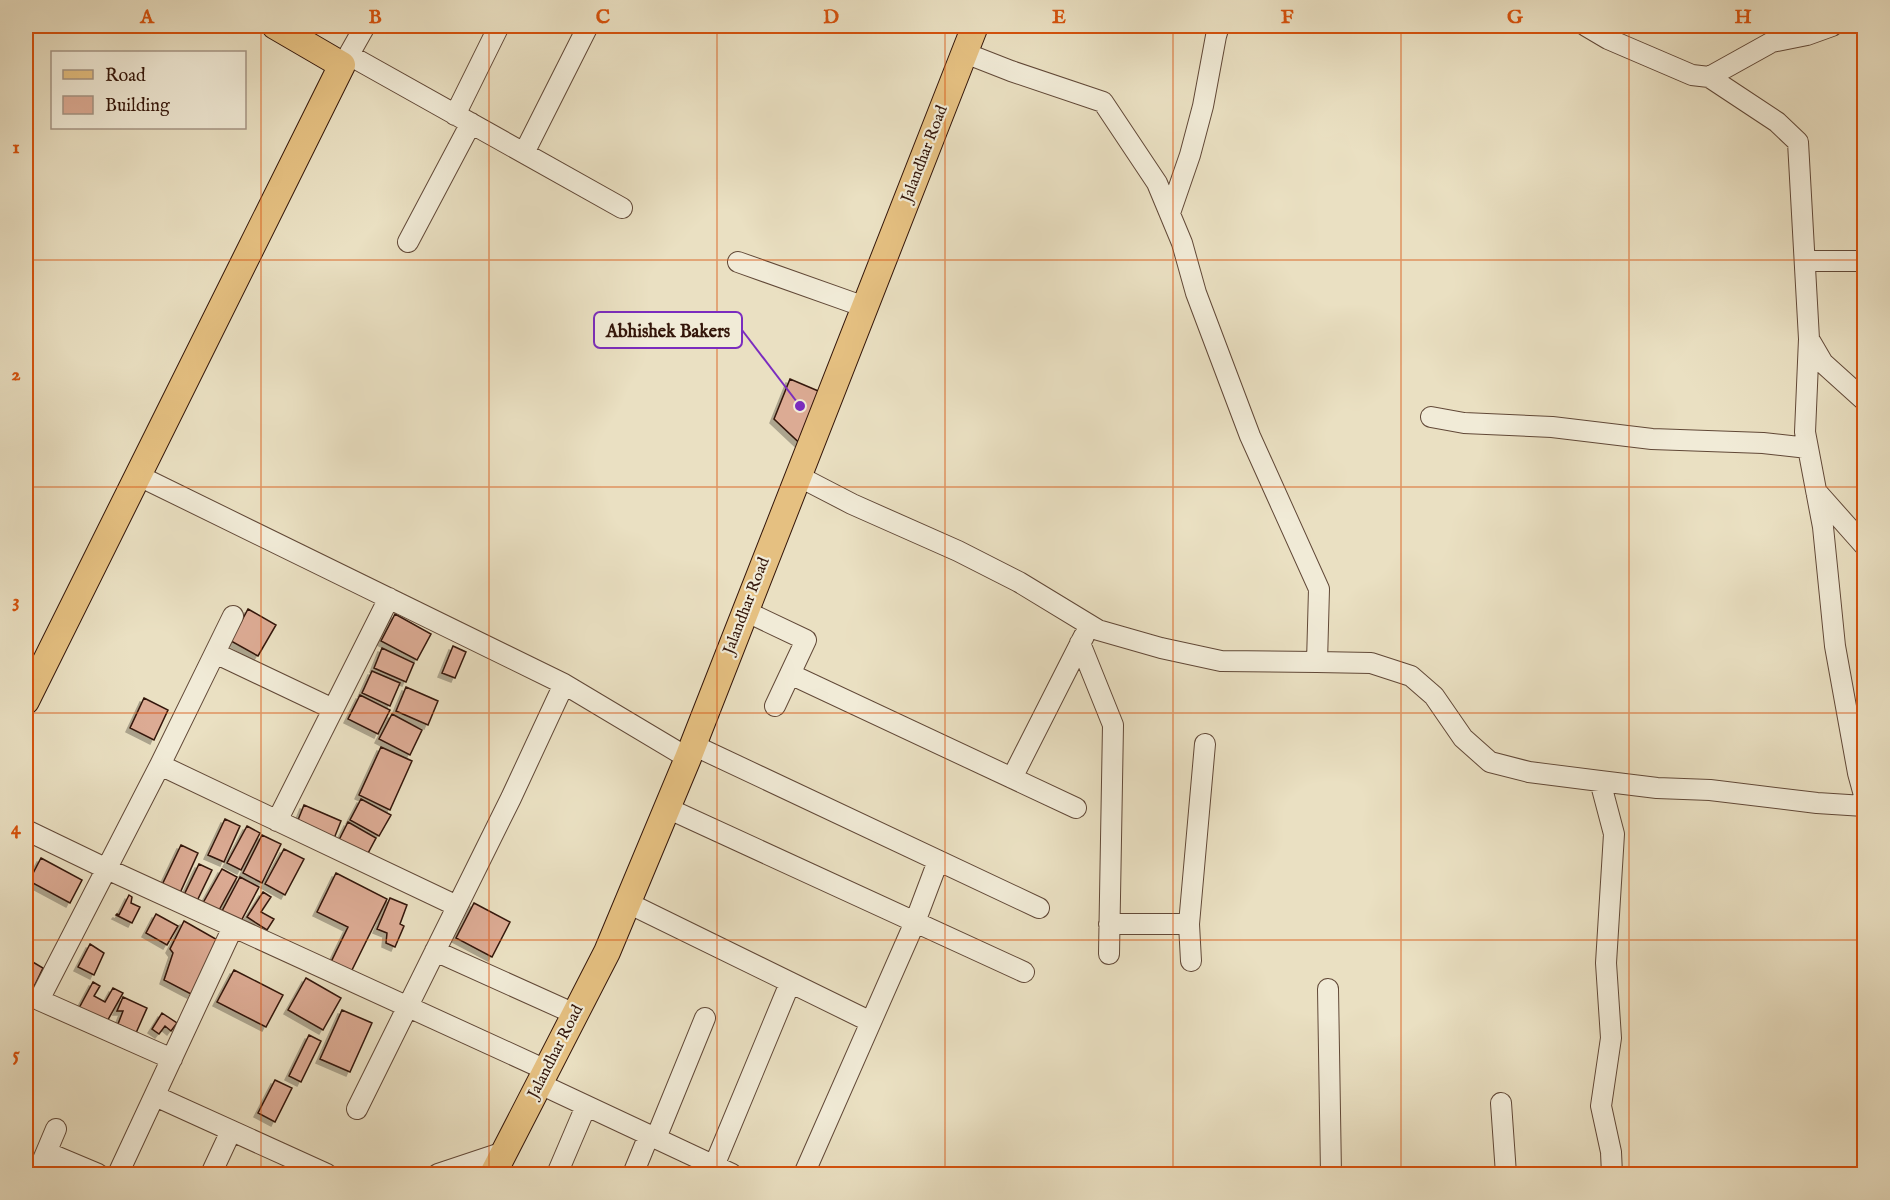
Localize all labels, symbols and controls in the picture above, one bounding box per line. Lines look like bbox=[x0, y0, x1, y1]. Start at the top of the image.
text: A bbox=[139, 5, 155, 30]
text: B bbox=[368, 5, 382, 30]
text: C bbox=[596, 5, 610, 30]
text: D bbox=[823, 5, 839, 30]
text: E bbox=[1052, 5, 1066, 30]
text: F bbox=[1281, 5, 1294, 30]
text: G bbox=[1507, 5, 1524, 30]
text: H bbox=[1734, 5, 1752, 30]
legend bbox=[51, 51, 246, 129]
text: Road bbox=[105, 65, 146, 88]
text: Building bbox=[105, 95, 170, 118]
street label: Jalandhar Road bbox=[897, 102, 953, 207]
text: 1 bbox=[12, 135, 20, 160]
callout: Abhishek Bakers bbox=[594, 312, 742, 348]
text: Abhishek Bakers bbox=[605, 321, 731, 344]
text: 2 bbox=[11, 362, 21, 387]
street label: Jalandhar Road bbox=[719, 554, 775, 659]
text: 3 bbox=[12, 589, 20, 614]
text: 4 bbox=[11, 816, 22, 841]
street label: Jalandhar Road bbox=[523, 1001, 588, 1104]
text: 5 bbox=[12, 1042, 20, 1067]

